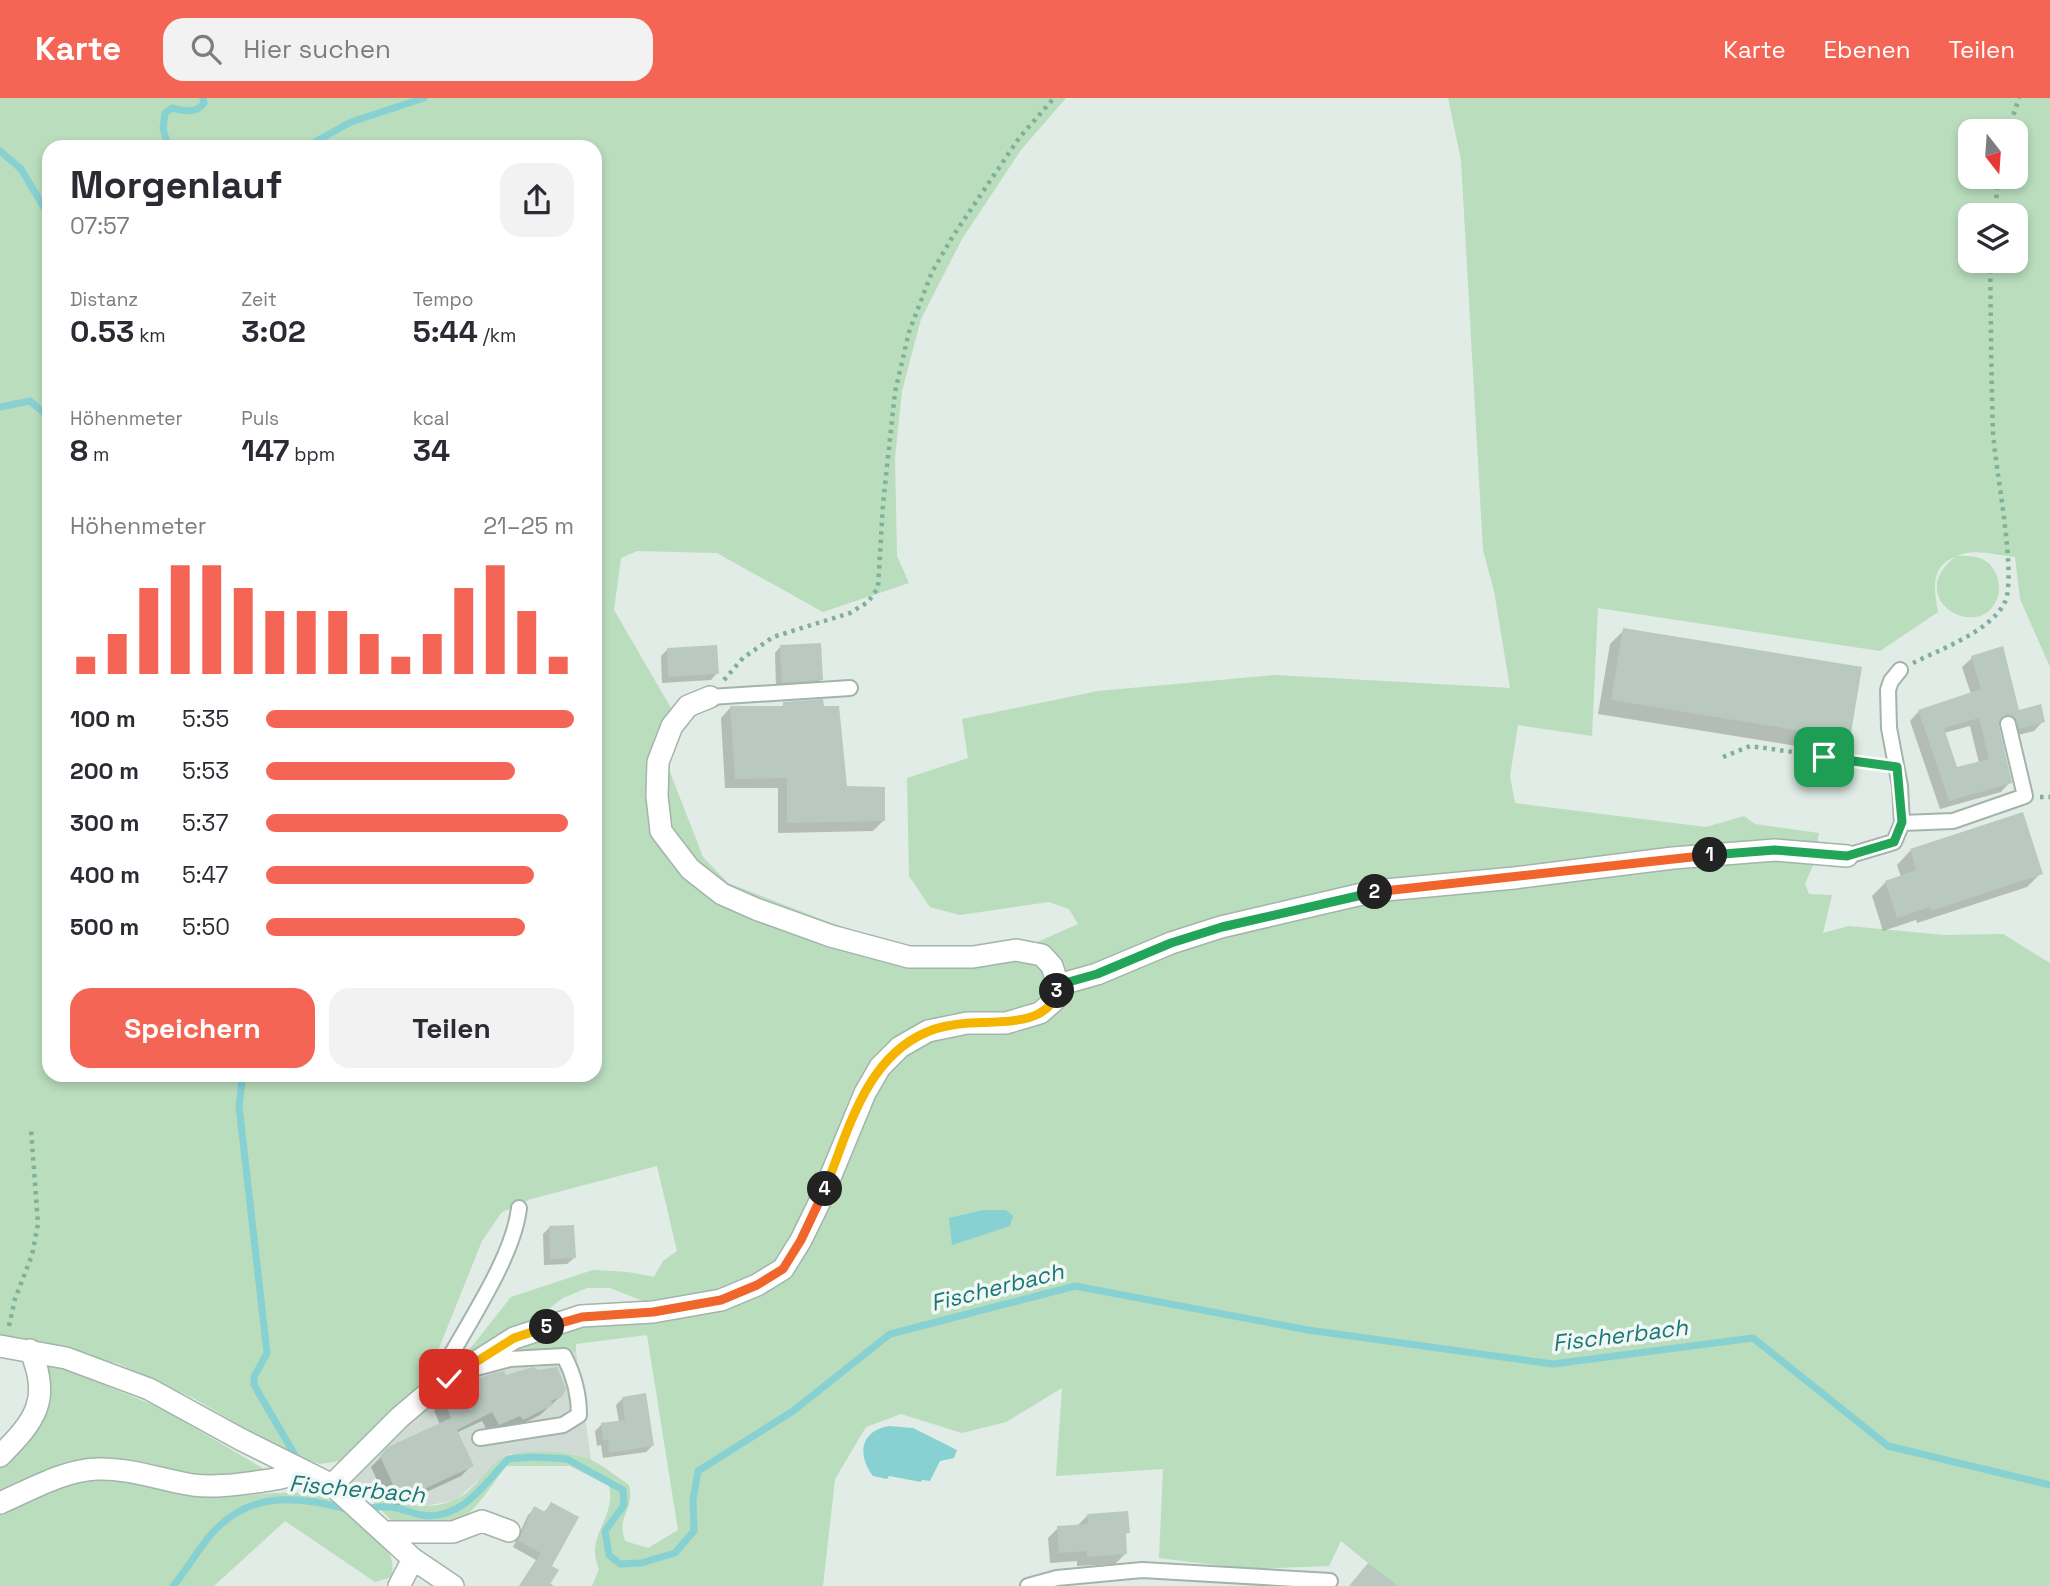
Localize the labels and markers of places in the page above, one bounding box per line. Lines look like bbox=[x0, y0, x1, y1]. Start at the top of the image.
pin bbox=[1794, 727, 1854, 787]
pin: 1 bbox=[1692, 838, 1728, 872]
pin: 2 bbox=[1358, 874, 1392, 910]
pin: 3 bbox=[1040, 974, 1074, 1008]
pin: 4 bbox=[808, 1172, 842, 1206]
pin: 5 bbox=[530, 1310, 564, 1344]
pin bbox=[419, 1349, 479, 1409]

